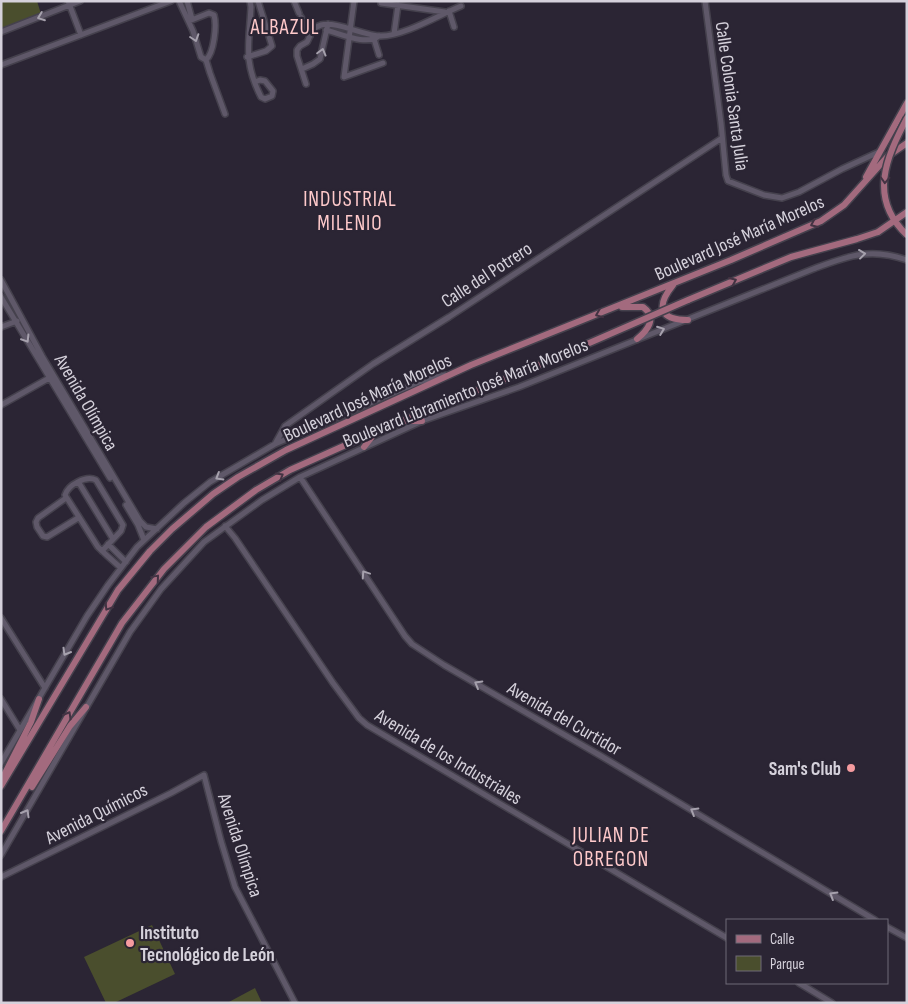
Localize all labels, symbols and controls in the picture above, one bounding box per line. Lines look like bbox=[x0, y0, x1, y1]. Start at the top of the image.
one-way arrow bbox=[37, 11, 45, 21]
district label: ALBAZUL bbox=[249, 15, 320, 40]
street label: Calle Colonia Santa Julia bbox=[710, 20, 753, 172]
one-way arrow bbox=[189, 33, 199, 42]
one-way arrow bbox=[316, 48, 326, 56]
one-way arrow bbox=[879, 176, 890, 184]
district label: INDUSTRIAL MILENIO bbox=[303, 187, 397, 236]
street label: Boulevard José María Morelos bbox=[651, 191, 828, 286]
one-way arrow bbox=[810, 218, 819, 229]
street label: Calle del Potrero bbox=[437, 237, 537, 313]
one-way arrow bbox=[858, 249, 866, 260]
one-way arrow bbox=[728, 277, 737, 288]
one-way arrow bbox=[595, 307, 604, 318]
one-way arrow bbox=[656, 326, 665, 336]
one-way arrow bbox=[19, 334, 29, 343]
street label: Boulevard Libramiento José María Morelos bbox=[340, 334, 592, 453]
street label: Boulevard José María Morelos bbox=[280, 349, 456, 447]
street label: Avenida Olímpica bbox=[48, 350, 123, 455]
one-way arrow bbox=[216, 471, 225, 481]
one-way arrow bbox=[275, 472, 284, 482]
one-way arrow bbox=[362, 570, 371, 579]
one-way arrow bbox=[150, 575, 159, 584]
one-way arrow bbox=[104, 602, 114, 611]
one-way arrow bbox=[62, 646, 72, 655]
street label: Avenida del Curtidor bbox=[502, 677, 626, 762]
one-way arrow bbox=[475, 681, 484, 691]
street label: Avenida de los Industriales bbox=[370, 704, 526, 810]
one-way arrow bbox=[62, 711, 72, 720]
place label: Sam's Club bbox=[769, 758, 841, 781]
marker: Sam's Club bbox=[845, 762, 857, 774]
street label: Avenida Químicos bbox=[41, 779, 152, 850]
street label: Avenida Olímpica bbox=[212, 790, 267, 900]
one-way arrow bbox=[690, 808, 699, 818]
one-way arrow bbox=[19, 810, 29, 819]
district label: JULIAN DE OBREGON bbox=[571, 823, 650, 872]
one-way arrow bbox=[829, 892, 838, 901]
legend bbox=[726, 919, 888, 984]
place label: Instituto Tecnológico de León bbox=[140, 922, 275, 967]
text: Calle bbox=[770, 930, 794, 949]
marker: Instituto Tecnológico de León bbox=[124, 937, 136, 949]
text: Parque bbox=[770, 955, 805, 974]

